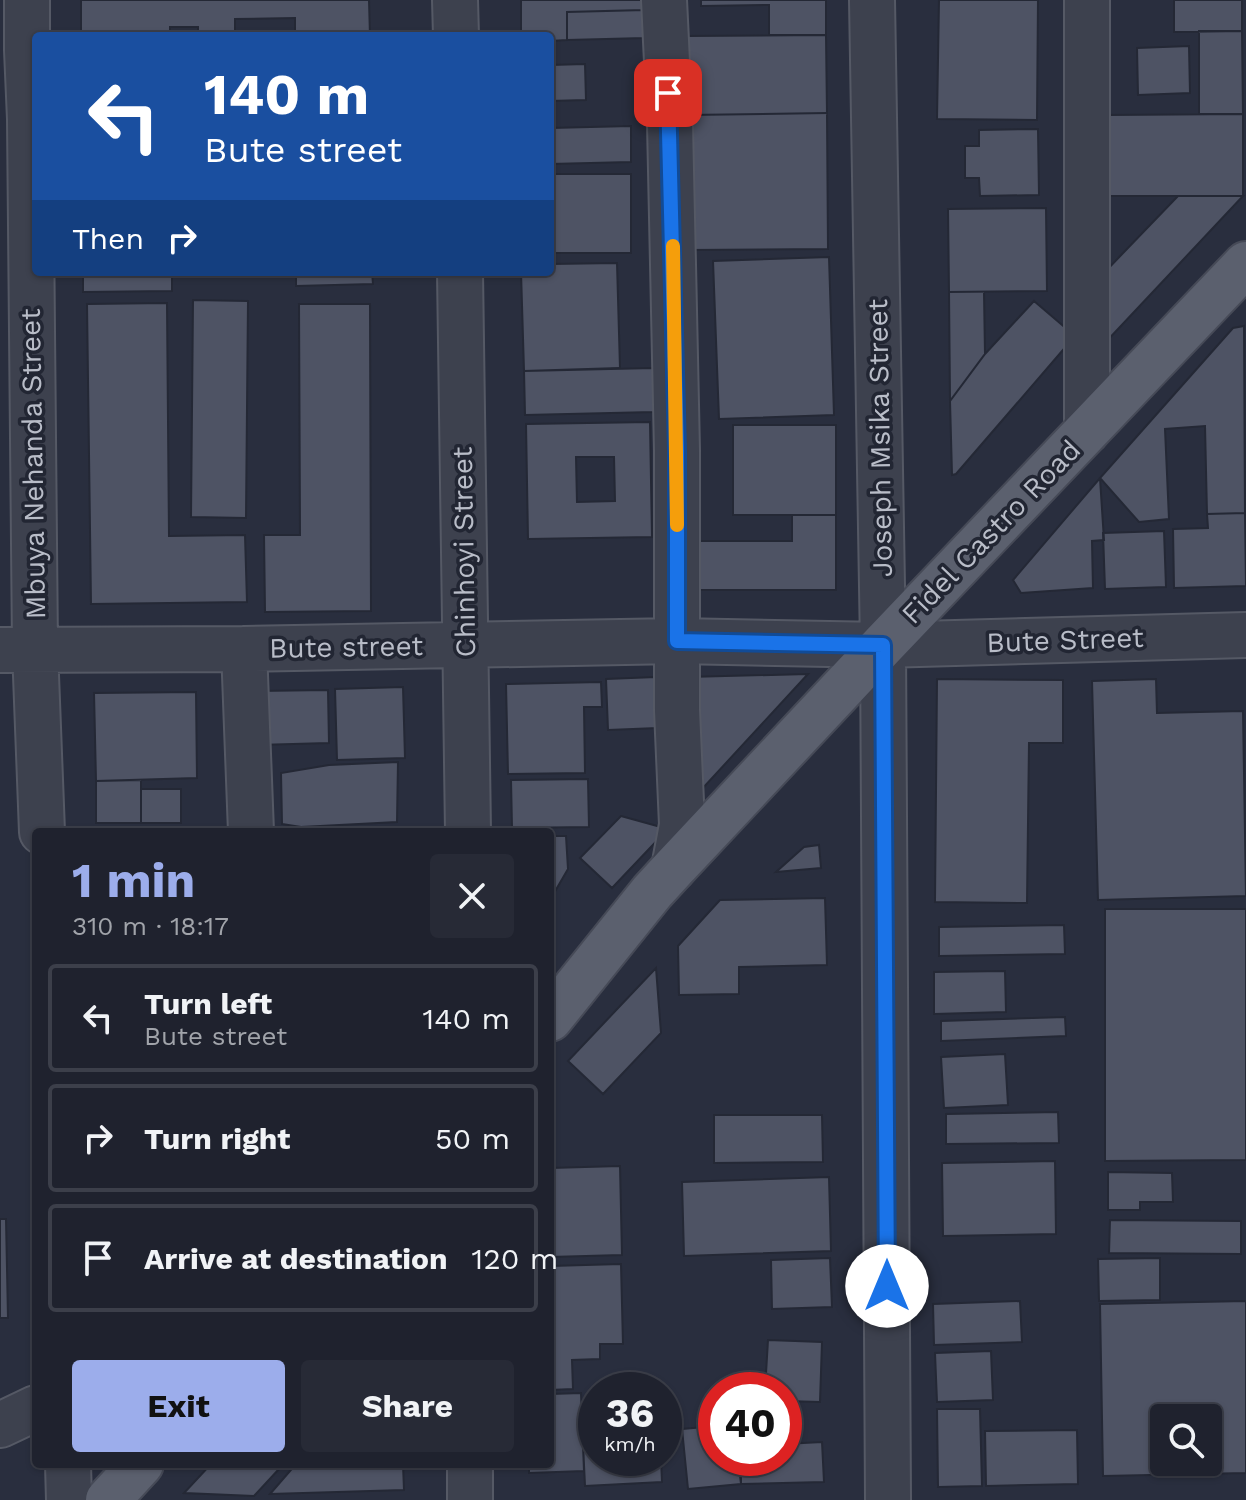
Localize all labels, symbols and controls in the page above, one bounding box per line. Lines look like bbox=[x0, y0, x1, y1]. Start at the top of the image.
pin bbox=[634, 59, 702, 127]
text: 140 m bbox=[204, 62, 369, 128]
icon: left bbox=[72, 64, 176, 168]
icon: arrive bbox=[646, 71, 690, 115]
text: Bute street bbox=[204, 129, 402, 171]
icon: right bbox=[160, 216, 204, 260]
text: Then bbox=[72, 221, 144, 256]
street label: Joseph Msika Street bbox=[861, 298, 899, 577]
street label: Mbuya Nehanda Street bbox=[14, 308, 52, 620]
street label: Fidel Castro Road bbox=[895, 433, 1087, 631]
street label: Chinhoyi Street bbox=[446, 446, 482, 658]
street label: Bute Street bbox=[986, 621, 1144, 659]
street label: Bute street bbox=[269, 629, 424, 665]
text: 1 min bbox=[72, 852, 195, 909]
button: close bbox=[430, 854, 514, 938]
text: 310 m · 18:17 bbox=[72, 911, 229, 941]
text: Turn left bbox=[144, 986, 272, 1021]
icon: left bbox=[76, 996, 120, 1040]
text: 140 m bbox=[422, 1001, 510, 1036]
text: Bute street bbox=[144, 1021, 287, 1051]
icon: right bbox=[76, 1116, 120, 1160]
text: Turn right bbox=[144, 1121, 290, 1156]
text: 50 m bbox=[435, 1121, 510, 1156]
icon: arrive bbox=[76, 1236, 120, 1280]
text: Arrive at destination bbox=[144, 1241, 448, 1276]
text: 120 m bbox=[472, 1241, 558, 1276]
position arrow bbox=[845, 1244, 929, 1328]
button: Exit bbox=[72, 1360, 285, 1452]
button: Share bbox=[301, 1360, 514, 1452]
speed limit sign: 40 bbox=[698, 1372, 802, 1476]
text: 36 bbox=[606, 1390, 654, 1437]
map controls bbox=[1150, 1404, 1222, 1476]
button: search bbox=[1150, 1404, 1222, 1476]
text: km/h bbox=[604, 1432, 656, 1456]

